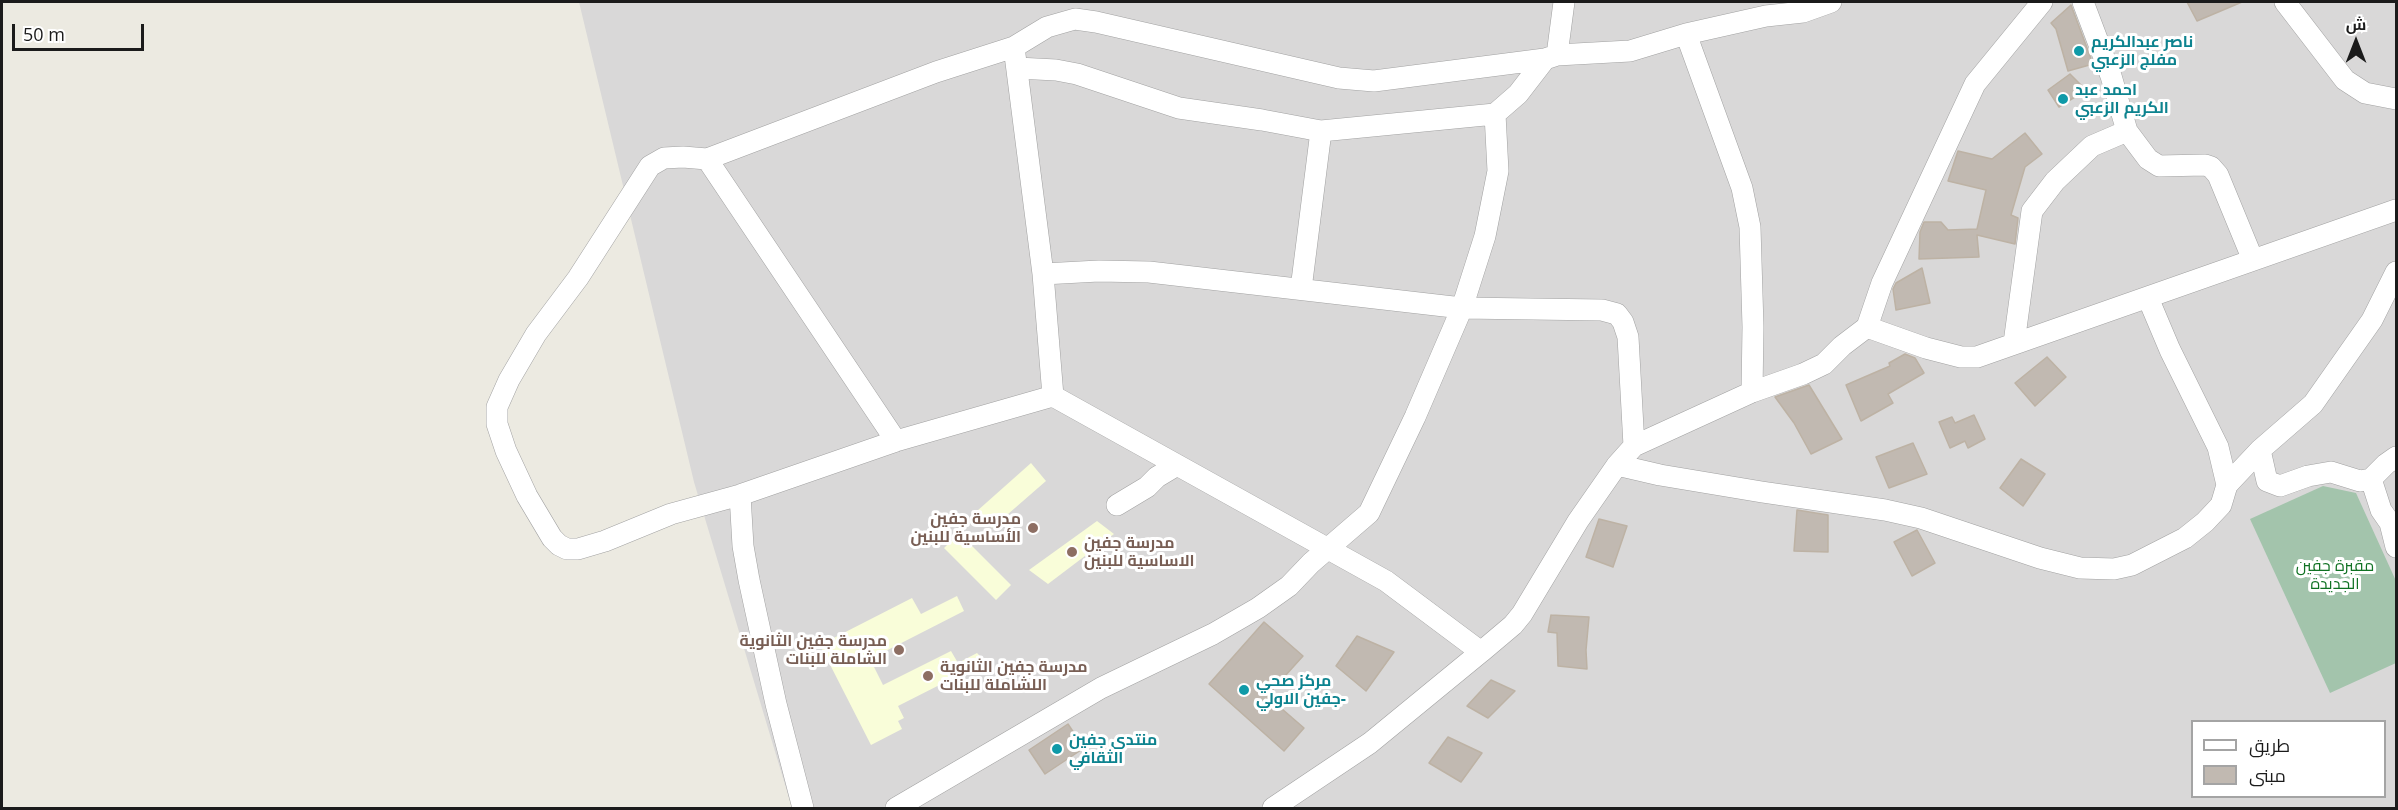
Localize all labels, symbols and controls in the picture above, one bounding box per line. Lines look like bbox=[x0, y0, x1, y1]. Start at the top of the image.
scale bar bbox=[15, 12, 147, 50]
north arrow bbox=[2326, 12, 2386, 72]
text: ش bbox=[2346, 13, 2366, 35]
text: 50 m bbox=[23, 22, 65, 46]
place label: ناصر عبدالكريم مفلج الزعبي bbox=[2091, 32, 2193, 70]
marker: ناصر عبدالكريم مفلج الزعبي bbox=[2072, 44, 2086, 58]
place label: احمد عبد الكريم الزعبي bbox=[2075, 80, 2169, 118]
marker: احمد عبد الكريم الزعبي bbox=[2056, 92, 2070, 106]
place label: مدرسة جفين الأساسية للبنين bbox=[910, 509, 1021, 547]
marker: مدرسة جفين الأساسية للبنين bbox=[1026, 521, 1040, 535]
place label: مدرسة جفين الاساسية للبنين bbox=[1084, 533, 1195, 571]
marker: مدرسة جفين الاساسية للبنين bbox=[1065, 545, 1079, 559]
park label: مقبرة جفين الجديدة bbox=[2296, 556, 2374, 594]
place label: مدرسة جفين الثانوية الشاملة للبنات bbox=[739, 631, 887, 669]
marker: مدرسة جفين الثانوية الشاملة للبنات bbox=[892, 643, 906, 657]
place label: مدرسة جفين الثانوية اللشاملة للبنات bbox=[940, 657, 1088, 695]
marker: مدرسة جفين الثانوية اللشاملة للبنات bbox=[921, 669, 935, 683]
place label: مركز صحي جفين الاولي- bbox=[1256, 671, 1346, 709]
marker: مركز صحي جفين الاولي- bbox=[1237, 683, 1251, 697]
legend bbox=[2191, 720, 2386, 798]
place label: منتدى جفين الثقافي bbox=[1069, 730, 1157, 768]
text: طريق bbox=[2249, 733, 2290, 757]
marker: منتدى جفين الثقافي bbox=[1050, 742, 1064, 756]
text: مبنى bbox=[2249, 763, 2286, 787]

